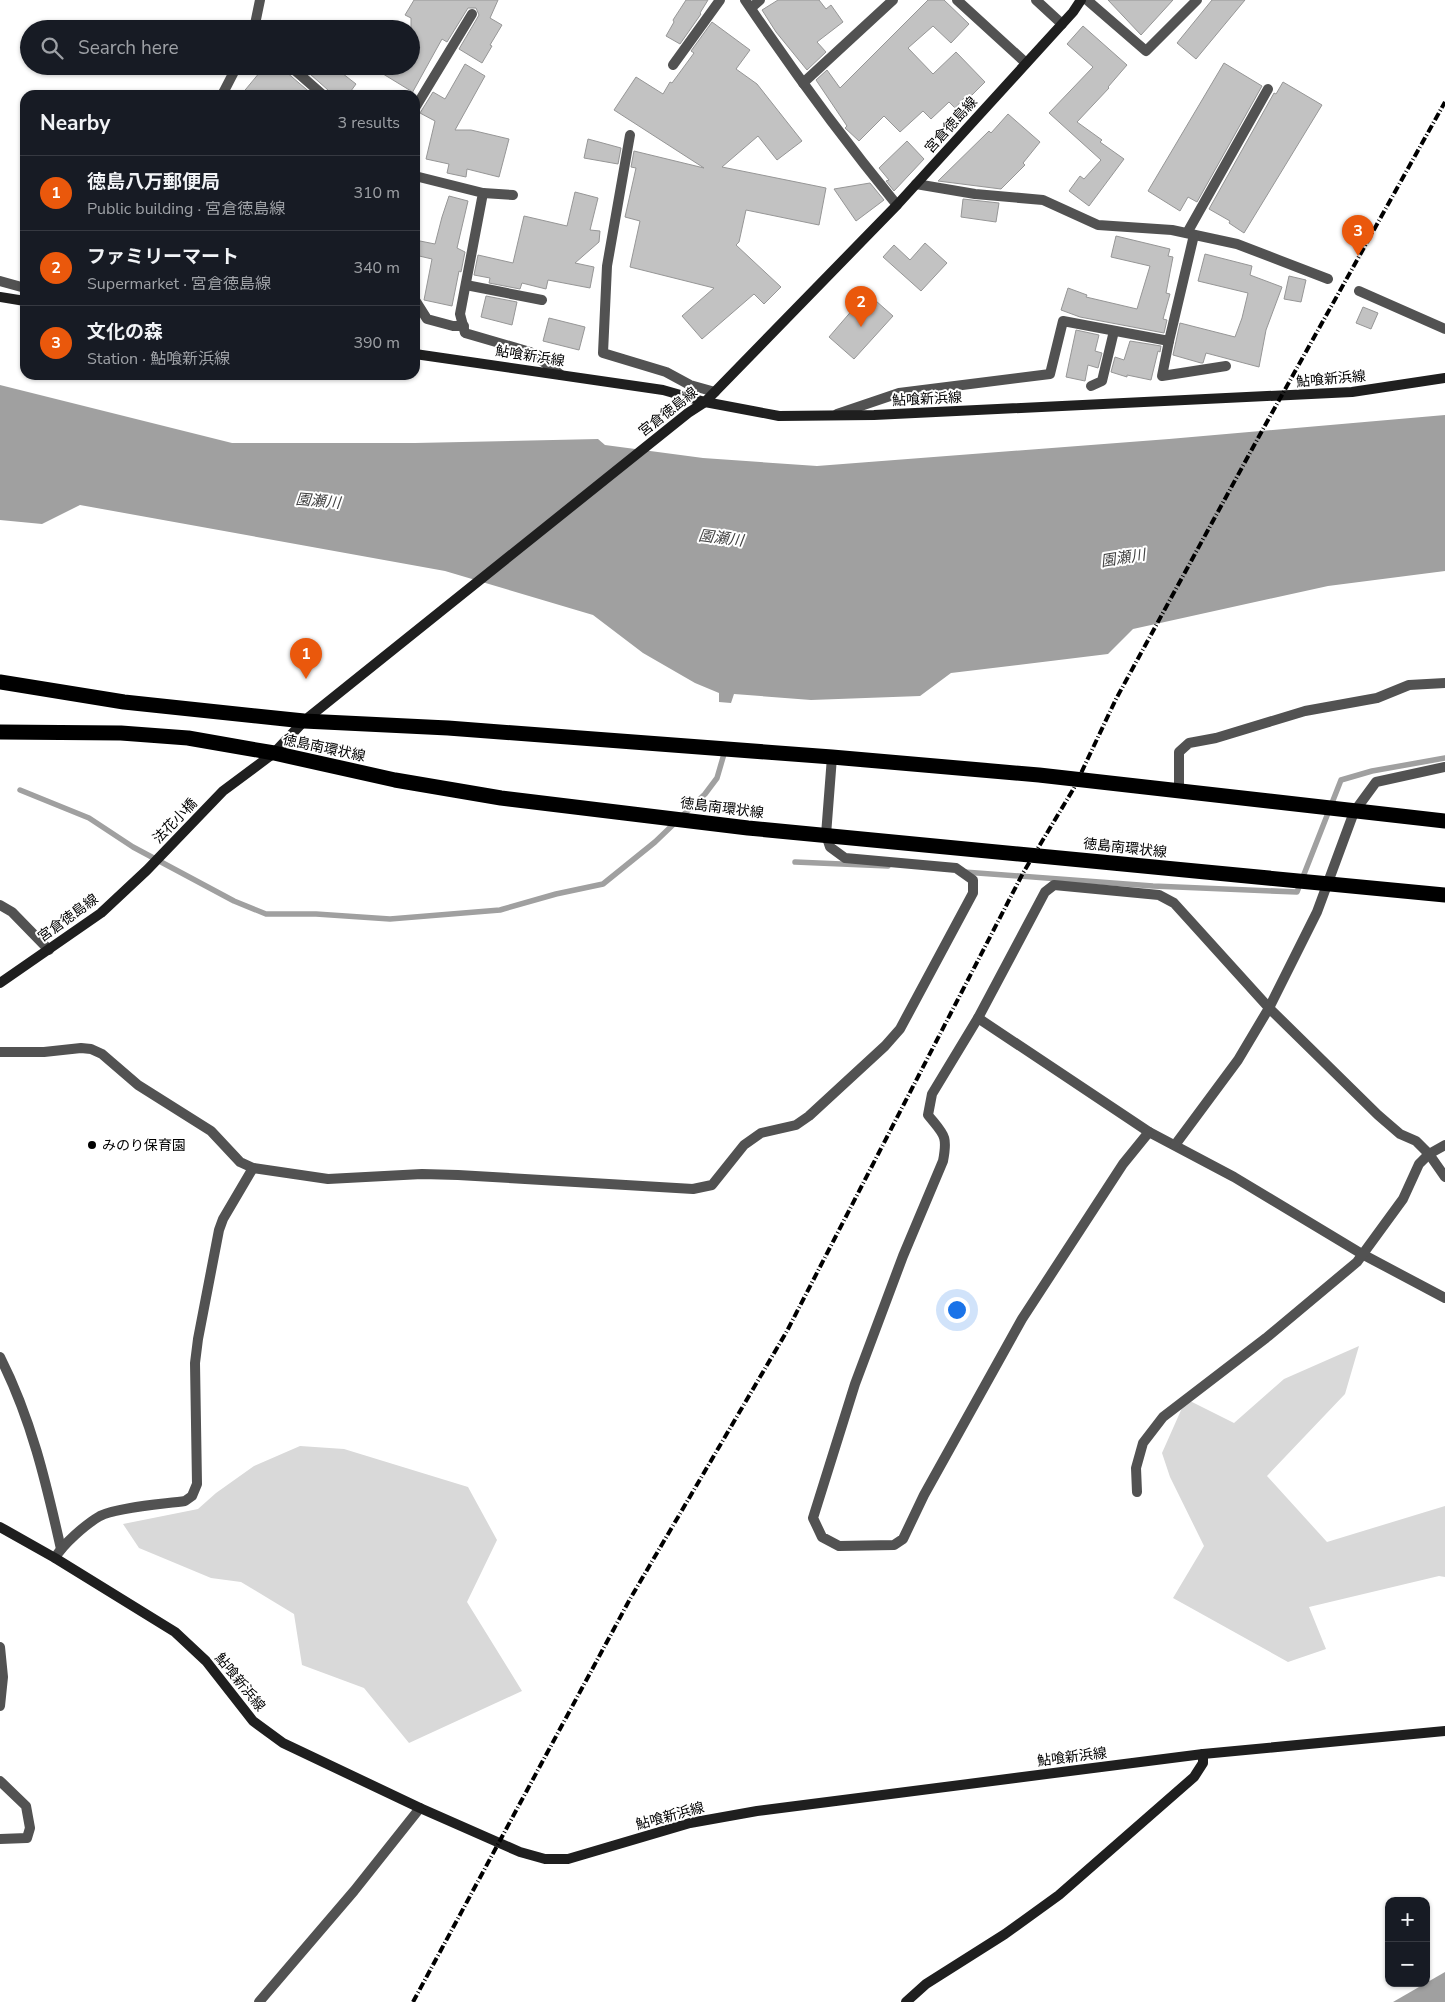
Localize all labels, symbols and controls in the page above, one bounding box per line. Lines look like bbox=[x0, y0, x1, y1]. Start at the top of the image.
search box bbox=[20, 20, 420, 75]
icon: search bbox=[38, 34, 66, 62]
text: Search here bbox=[78, 35, 179, 61]
street label: 宮倉徳島線 bbox=[921, 93, 981, 157]
text: Nearby bbox=[40, 109, 110, 137]
text: 3 results bbox=[338, 112, 400, 134]
text: 徳島八万郵便局 bbox=[87, 169, 220, 195]
text: 1 bbox=[51, 182, 61, 204]
text: 310 m bbox=[353, 182, 400, 204]
text: Public building · 宮倉徳島線 bbox=[87, 198, 285, 220]
pin: 3 bbox=[1342, 215, 1374, 256]
text: ファミリーマート bbox=[87, 244, 239, 270]
text: 2 bbox=[51, 257, 61, 279]
text: 340 m bbox=[353, 257, 400, 279]
text: Supermarket · 宮倉徳島線 bbox=[87, 273, 271, 295]
pin: 2 bbox=[845, 286, 877, 327]
text: 文化の森 bbox=[87, 319, 163, 345]
text: 3 bbox=[51, 332, 61, 354]
text: 390 m bbox=[353, 332, 400, 354]
street label: 鮎喰新浜線 bbox=[494, 341, 566, 371]
text: Station · 鮎喰新浜線 bbox=[87, 348, 230, 370]
street label: 鮎喰新浜線 bbox=[1295, 366, 1367, 392]
street label: 宮倉徳島線 bbox=[635, 383, 701, 441]
street label: 鮎喰新浜線 bbox=[892, 388, 962, 410]
water label: 園瀬川 bbox=[295, 489, 343, 513]
water label: 園瀬川 bbox=[697, 525, 747, 551]
water label: 園瀬川 bbox=[1099, 544, 1149, 571]
pin: 1 bbox=[290, 638, 322, 679]
street label: 徳島南環状線 bbox=[281, 730, 367, 766]
street label: 徳島南環状線 bbox=[679, 793, 765, 823]
street label: 法花小橋 bbox=[149, 794, 201, 848]
street label: 徳島南環状線 bbox=[1082, 834, 1168, 862]
street label: 宮倉徳島線 bbox=[34, 890, 102, 946]
place label: みのり保育園 bbox=[102, 1136, 186, 1155]
marker: みのり保育園 bbox=[86, 1139, 98, 1151]
your location bbox=[944, 1297, 970, 1323]
street label: 鮎喰新浜線 bbox=[211, 1649, 269, 1715]
street label: 鮎喰新浜線 bbox=[1036, 1743, 1108, 1771]
street label: 鮎喰新浜線 bbox=[634, 1798, 706, 1834]
map controls bbox=[1385, 1897, 1430, 1987]
button: + bbox=[1385, 1897, 1430, 1942]
button: − bbox=[1385, 1942, 1430, 1987]

